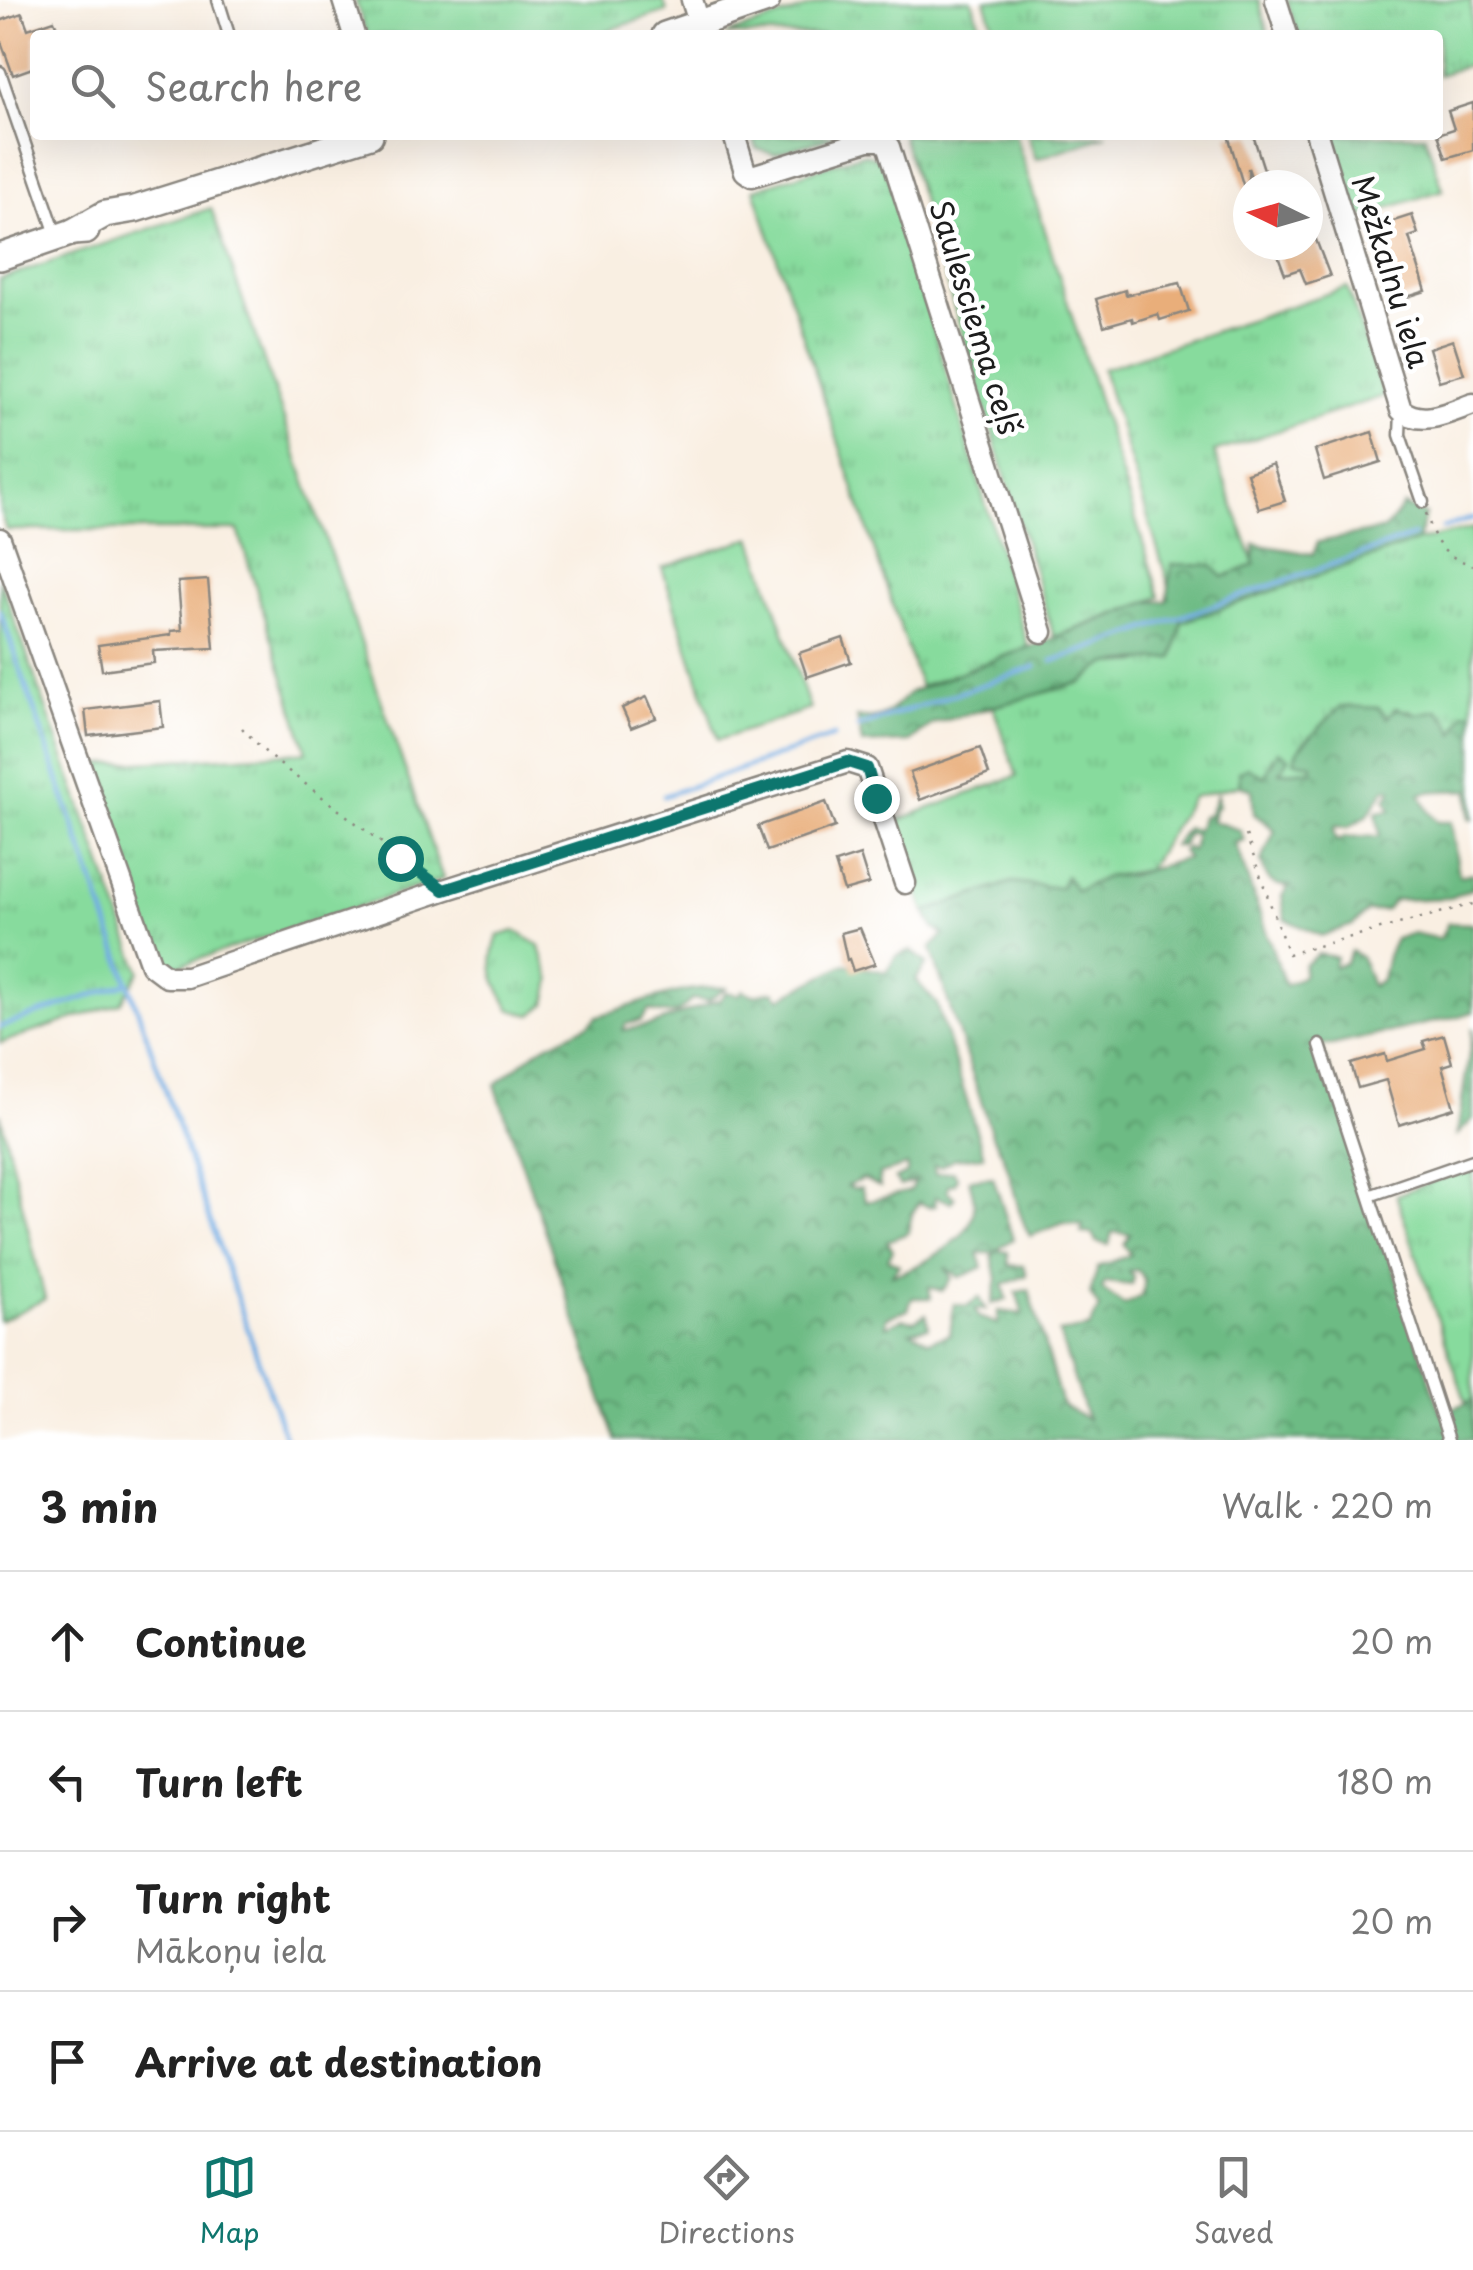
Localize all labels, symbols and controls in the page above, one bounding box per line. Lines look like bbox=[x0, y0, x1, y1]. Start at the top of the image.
search box bbox=[30, 30, 1443, 140]
text: Search here bbox=[145, 57, 362, 114]
icon: search bbox=[65, 58, 120, 113]
street label: Mežkalnu iela bbox=[1342, 169, 1443, 373]
north arrow bbox=[1233, 170, 1323, 260]
street label: Saulesciema ceļš bbox=[919, 195, 1033, 440]
route end bbox=[854, 776, 900, 822]
route start bbox=[378, 836, 424, 882]
text: 3 min bbox=[40, 1474, 158, 1537]
text: Walk · 220 m bbox=[1221, 1481, 1433, 1529]
text: Continue bbox=[135, 1613, 306, 1670]
icon: ahead bbox=[40, 1614, 95, 1669]
text: 20 m bbox=[1351, 1617, 1433, 1665]
text: Turn left bbox=[135, 1753, 303, 1810]
icon: left bbox=[40, 1754, 95, 1809]
text: 180 m bbox=[1337, 1757, 1433, 1805]
text: Turn right bbox=[135, 1869, 331, 1926]
icon: right bbox=[40, 1894, 95, 1949]
text: 20 m bbox=[1351, 1897, 1433, 1945]
text: Mākoņu iela bbox=[135, 1926, 326, 1974]
text: Arrive at destination bbox=[135, 2033, 543, 2090]
icon: arrive bbox=[40, 2034, 95, 2089]
tab: Map bbox=[200, 2150, 259, 2253]
tab: Directions bbox=[659, 2150, 795, 2253]
tab: Saved bbox=[1194, 2150, 1273, 2253]

